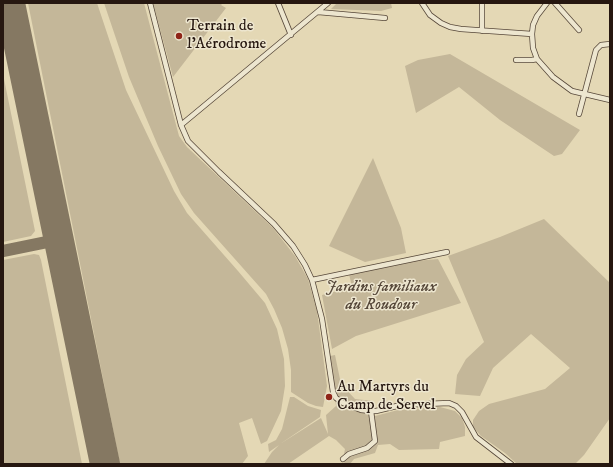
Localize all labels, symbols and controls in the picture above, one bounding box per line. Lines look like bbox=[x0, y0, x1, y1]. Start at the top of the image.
place label: Terrain de l'Aérodrome bbox=[187, 17, 266, 55]
marker: Terrain de l'Aérodrome bbox=[174, 31, 184, 41]
park label: Jardins familiaux du Roudour bbox=[326, 278, 436, 316]
place label: Au Martyrs du Camp de Servel bbox=[337, 378, 436, 416]
marker: Au Martyrs du Camp de Servel bbox=[324, 392, 334, 402]

